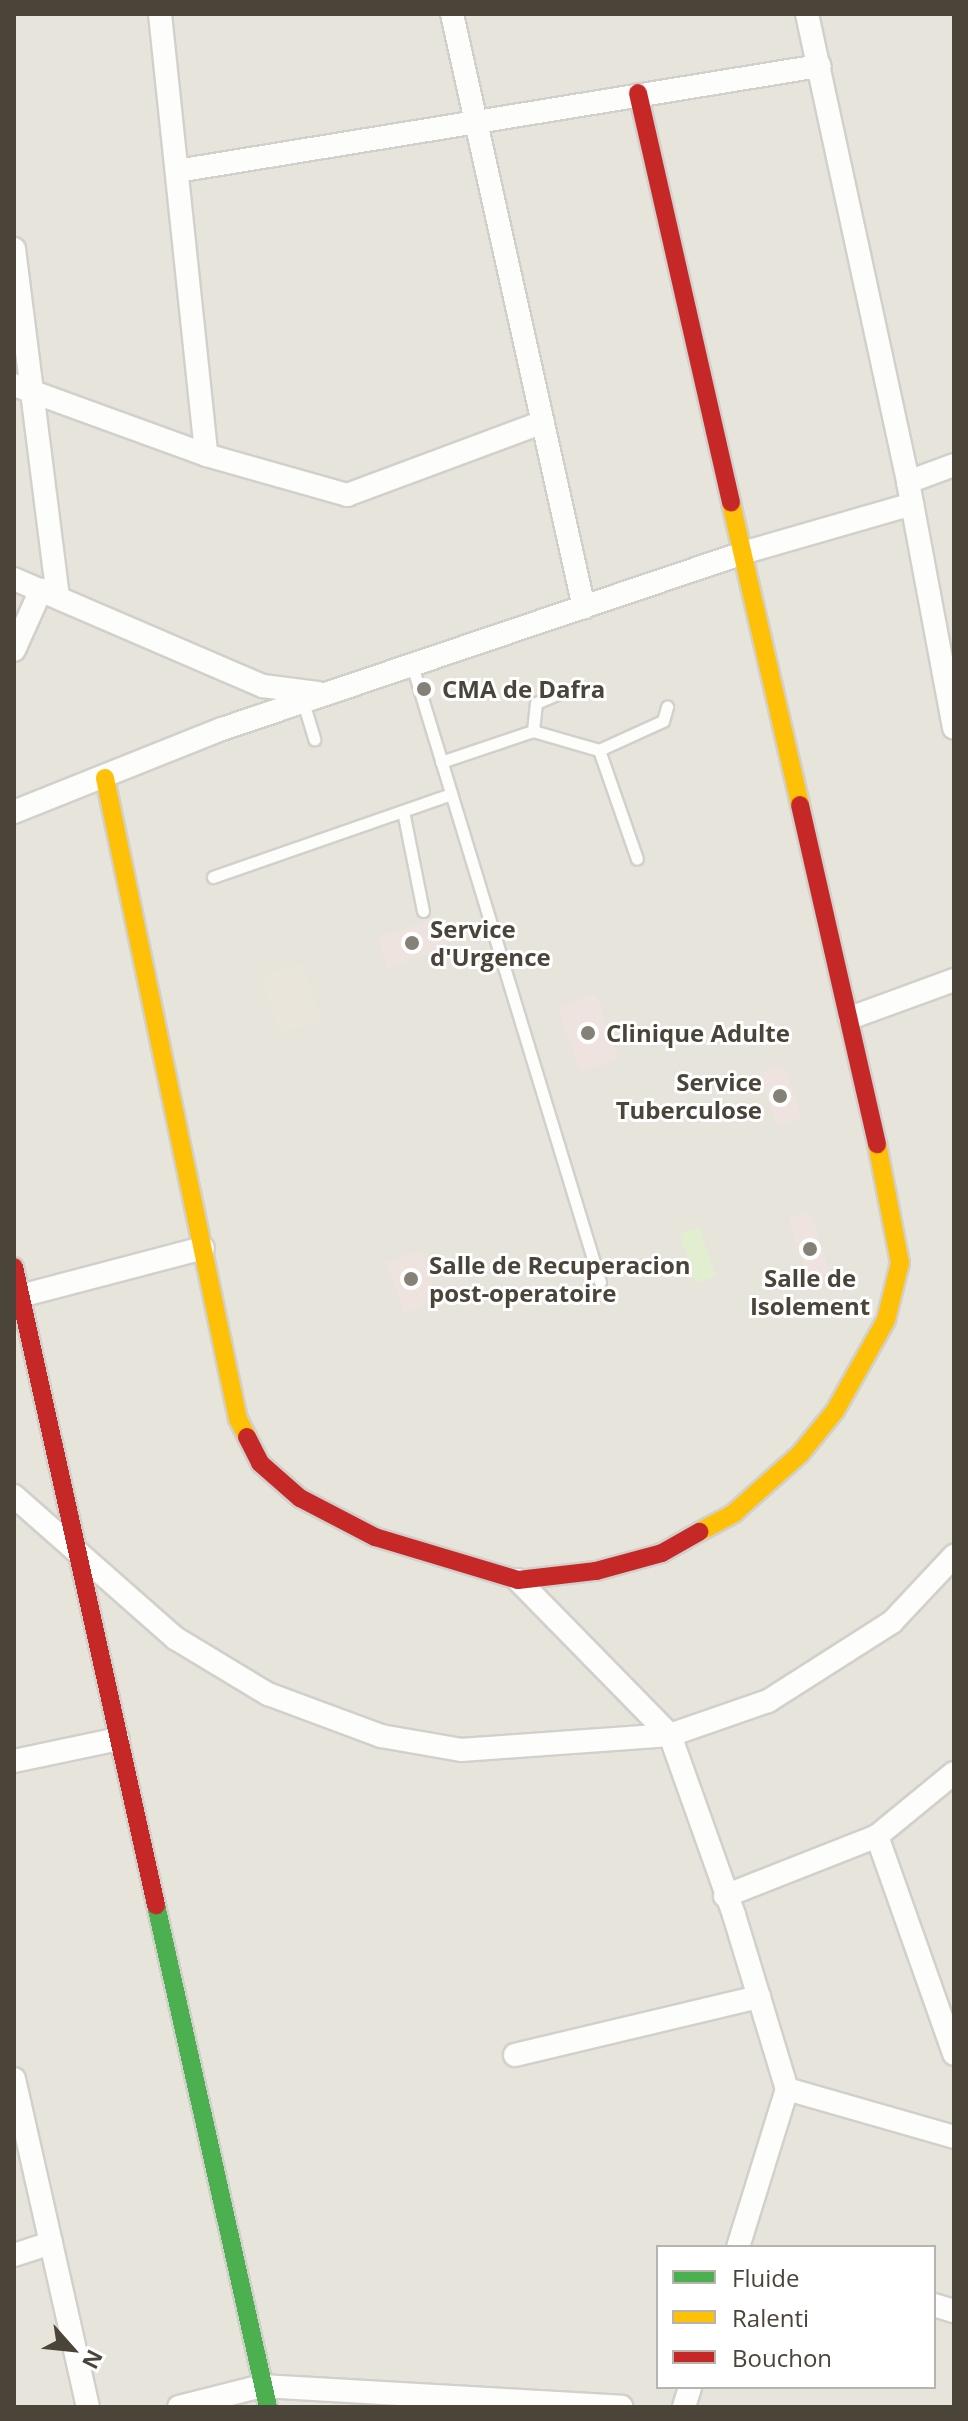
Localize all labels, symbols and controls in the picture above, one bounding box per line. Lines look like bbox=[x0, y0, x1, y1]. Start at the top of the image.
place label: CMA de Dafra bbox=[442, 675, 605, 703]
marker: CMA de Dafra bbox=[413, 678, 435, 700]
place label: Service d'Urgence bbox=[430, 915, 551, 971]
marker: Service d'Urgence bbox=[401, 932, 423, 954]
place label: Clinique Adulte bbox=[606, 1019, 790, 1047]
marker: Clinique Adulte bbox=[577, 1022, 599, 1044]
place label: Service Tuberculose bbox=[616, 1068, 762, 1124]
marker: Service Tuberculose bbox=[769, 1085, 791, 1107]
marker: Salle de Isolement bbox=[799, 1238, 821, 1260]
place label: Salle de Recuperacion post-operatoire bbox=[429, 1251, 691, 1307]
place label: Salle de Isolement bbox=[750, 1264, 870, 1320]
marker: Salle de Recuperacion post-operatoire bbox=[400, 1268, 422, 1290]
legend bbox=[656, 2245, 936, 2389]
text: Fluide bbox=[732, 2261, 799, 2294]
text: Ralenti bbox=[732, 2301, 809, 2334]
north arrow bbox=[32, 2309, 112, 2389]
text: Bouchon bbox=[732, 2341, 832, 2374]
text: N bbox=[76, 2345, 111, 2375]

